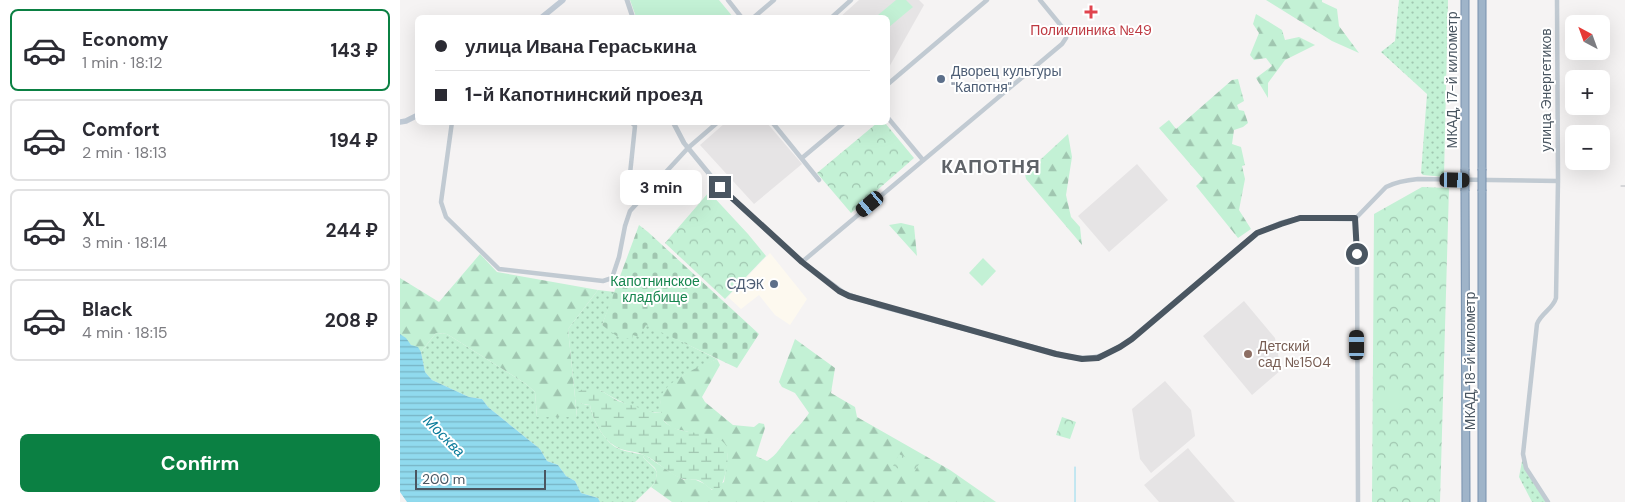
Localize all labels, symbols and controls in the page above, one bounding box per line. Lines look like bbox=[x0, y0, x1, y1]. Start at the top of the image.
marker: Поликлиника №49 bbox=[1084, 5, 1098, 19]
street label: МКАД, 17-й километр bbox=[1443, 11, 1461, 149]
north arrow bbox=[1565, 15, 1610, 60]
map controls bbox=[1565, 15, 1610, 170]
place label: Поликлиника №49 bbox=[1030, 21, 1152, 39]
text: Economy bbox=[82, 27, 169, 52]
icon: car bbox=[22, 28, 67, 73]
street label: улица Энергетиков bbox=[1537, 28, 1555, 152]
text: улица Ивана Гераськина bbox=[465, 34, 696, 59]
text: 143 ₽ bbox=[330, 38, 378, 63]
text: 1 min · 18:12 bbox=[82, 52, 162, 73]
place label: Дворец культуры "Капотня" bbox=[951, 62, 1061, 96]
button: + bbox=[1565, 70, 1610, 115]
marker: Дворец культуры "Капотня" bbox=[935, 73, 947, 85]
text: 1-й Капотнинский проезд bbox=[465, 82, 703, 107]
text: Comfort bbox=[82, 117, 160, 142]
icon: car bbox=[22, 118, 67, 163]
button: − bbox=[1565, 125, 1610, 170]
text: 194 ₽ bbox=[330, 128, 378, 153]
text: 2 min · 18:13 bbox=[82, 142, 167, 163]
district label: КАПОТНЯ bbox=[941, 154, 1041, 179]
callout: 3 min bbox=[620, 170, 702, 204]
car bbox=[1439, 172, 1470, 188]
route end bbox=[709, 176, 731, 198]
text: 3 min bbox=[640, 177, 682, 198]
car bbox=[853, 189, 886, 219]
text: XL bbox=[82, 207, 105, 232]
icon: car bbox=[22, 208, 67, 253]
text: 244 ₽ bbox=[326, 218, 378, 243]
text: 3 min · 18:14 bbox=[82, 232, 167, 253]
route start bbox=[1346, 243, 1368, 265]
park label: Капотнинское кладбище bbox=[610, 272, 700, 306]
place label: СДЭК bbox=[726, 275, 765, 293]
marker: СДЭК bbox=[768, 278, 780, 290]
street label: МКАД, 18-й километр bbox=[1461, 292, 1479, 430]
text: Black bbox=[82, 297, 133, 322]
icon: car bbox=[22, 298, 67, 343]
text: 208 ₽ bbox=[325, 308, 378, 333]
text: 4 min · 18:15 bbox=[82, 322, 168, 343]
car bbox=[1349, 330, 1364, 360]
place label: Детский сад №1504 bbox=[1258, 337, 1331, 371]
marker: Детский сад №1504 bbox=[1242, 348, 1254, 360]
water label: Москва bbox=[419, 411, 469, 461]
button: Confirm bbox=[20, 434, 380, 492]
scale bar bbox=[415, 467, 546, 490]
text: 200 m bbox=[422, 470, 465, 488]

